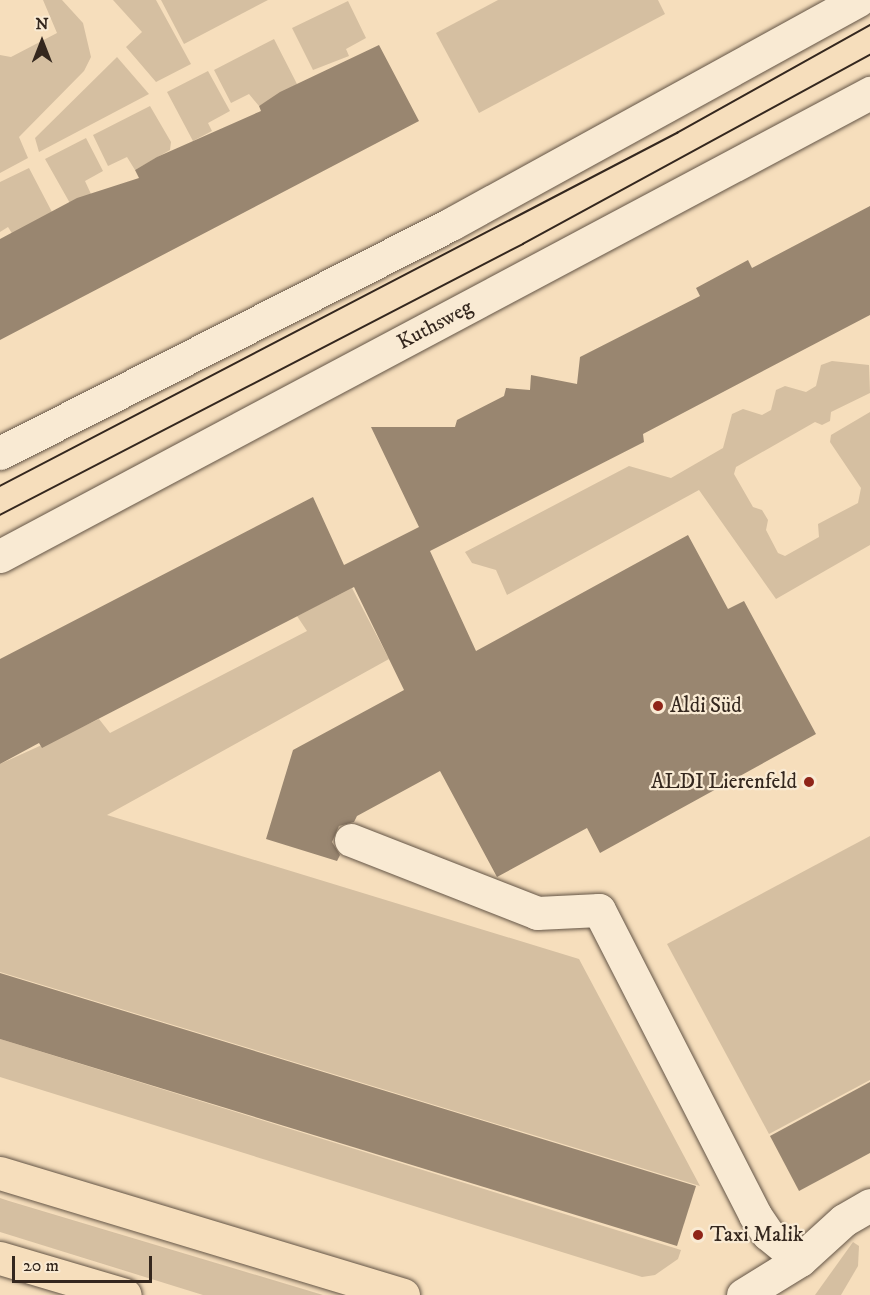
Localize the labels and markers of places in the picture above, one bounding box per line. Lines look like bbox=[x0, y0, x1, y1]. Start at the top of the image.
place label: Aldi Süd bbox=[670, 693, 742, 719]
marker: Aldi Süd bbox=[651, 699, 665, 713]
place label: ALDI Lierenfeld bbox=[651, 769, 797, 795]
marker: ALDI Lierenfeld bbox=[802, 775, 816, 789]
place label: Taxi Malik bbox=[710, 1222, 803, 1248]
marker: Taxi Malik bbox=[691, 1228, 705, 1242]

